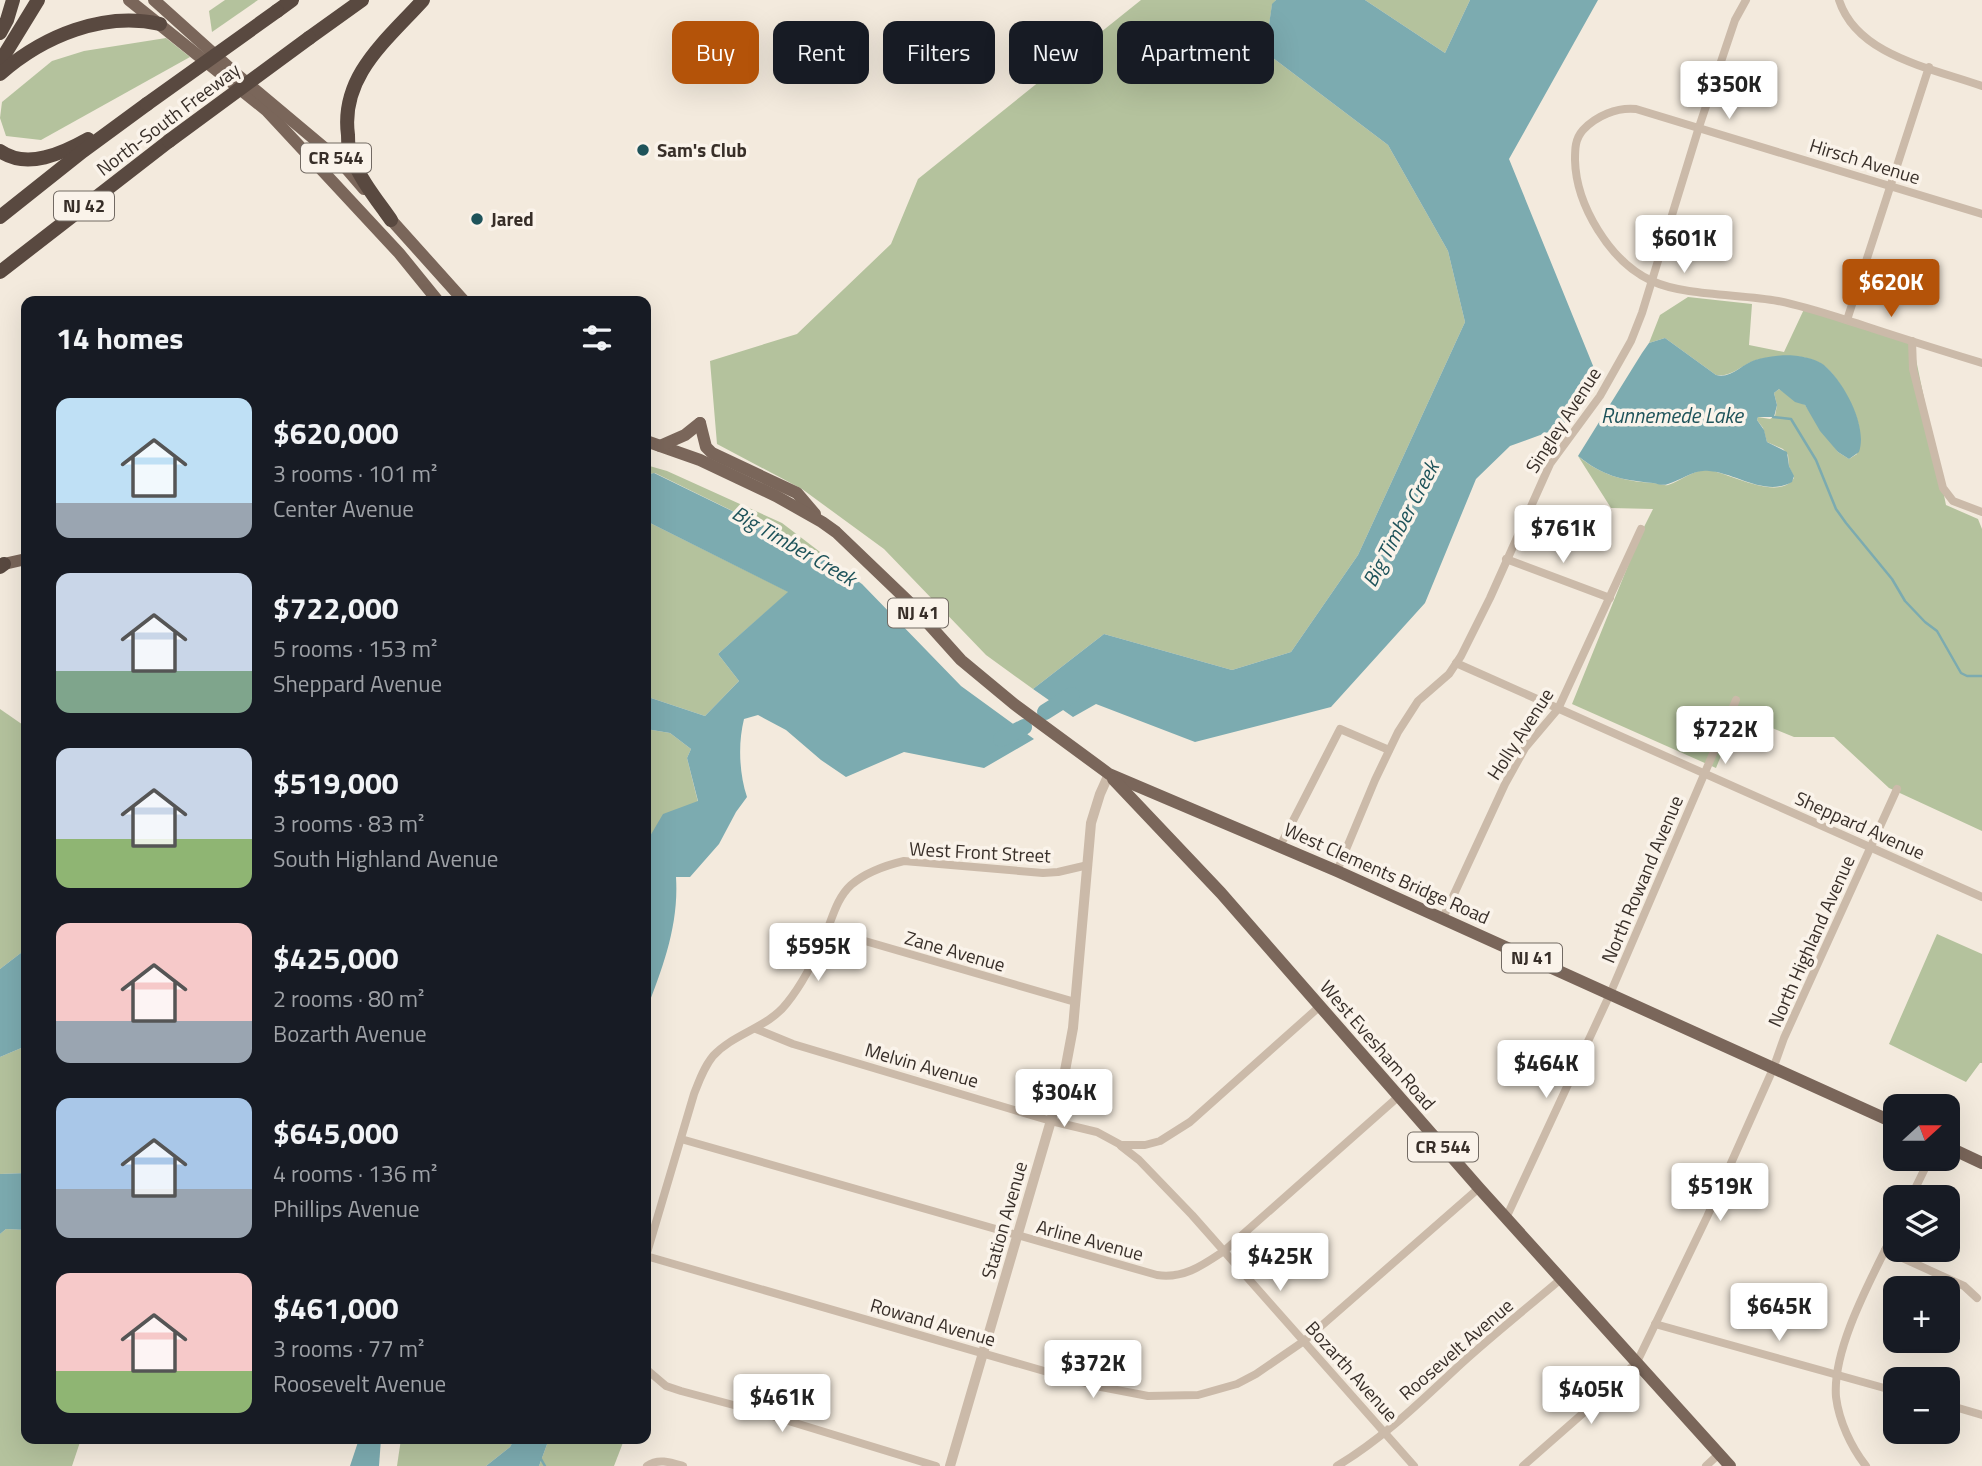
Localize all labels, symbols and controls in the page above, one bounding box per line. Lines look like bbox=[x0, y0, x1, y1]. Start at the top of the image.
chip: Buy bbox=[672, 21, 759, 84]
chip: Rent bbox=[773, 21, 869, 84]
chip: Filters bbox=[883, 21, 995, 84]
chip: New bbox=[1009, 21, 1103, 84]
chip: Apartment bbox=[1117, 21, 1274, 84]
street label: North-South Freeway bbox=[90, 55, 246, 182]
pin: $350K bbox=[1680, 61, 1778, 121]
text: $350K bbox=[1696, 66, 1762, 101]
street label: Hirsch Avenue bbox=[1806, 130, 1924, 191]
place label: Sam's Club bbox=[657, 135, 747, 164]
marker: Sam's Club bbox=[635, 142, 651, 158]
road number: CR 544 bbox=[301, 144, 371, 173]
road number: NJ 42 bbox=[54, 191, 114, 220]
place label: Jared bbox=[491, 204, 534, 233]
marker: Jared bbox=[469, 211, 485, 227]
pin: $601K bbox=[1635, 216, 1733, 275]
text: $601K bbox=[1651, 220, 1717, 255]
pin: $620K bbox=[1842, 260, 1940, 319]
text: $620K bbox=[1858, 264, 1924, 299]
text: 14 homes bbox=[56, 315, 183, 361]
icon: filters bbox=[578, 319, 616, 357]
street label: Singley Avenue bbox=[1517, 361, 1608, 478]
water label: Runnemede Lake bbox=[1601, 399, 1744, 431]
text: $620,000 bbox=[273, 410, 399, 456]
icon: home bbox=[112, 426, 196, 510]
water label: Big Timber Creek bbox=[1353, 453, 1448, 592]
text: 3 rooms · 101 m² bbox=[273, 456, 437, 491]
text: Center Avenue bbox=[273, 491, 414, 526]
water label: Big Timber Creek bbox=[727, 497, 865, 595]
pin: $761K bbox=[1514, 505, 1612, 565]
text: $761K bbox=[1530, 510, 1596, 545]
text: $722,000 bbox=[273, 585, 399, 631]
road number: NJ 41 bbox=[888, 598, 948, 628]
icon: home bbox=[112, 601, 196, 685]
text: 5 rooms · 153 m² bbox=[273, 631, 437, 666]
text: Sheppard Avenue bbox=[273, 666, 442, 701]
street label: Holly Avenue bbox=[1479, 682, 1560, 785]
pin: $722K bbox=[1676, 706, 1774, 766]
text: $722K bbox=[1692, 711, 1758, 746]
text: $519,000 bbox=[273, 760, 399, 806]
icon: home bbox=[112, 776, 196, 860]
street label: Sheppard Avenue bbox=[1791, 783, 1930, 866]
street label: North Rowand Avenue bbox=[1593, 790, 1690, 967]
text: 3 rooms · 83 m² bbox=[273, 806, 424, 841]
street label: West Clements Bridge Road bbox=[1280, 814, 1495, 931]
street label: West Front Street bbox=[908, 833, 1052, 870]
text: South Highland Avenue bbox=[273, 841, 498, 876]
street label: North Highland Avenue bbox=[1760, 850, 1861, 1031]
street label: Zane Avenue bbox=[902, 922, 1009, 979]
pin: $595K bbox=[769, 923, 867, 983]
text: $595K bbox=[785, 928, 851, 963]
text: $425,000 bbox=[273, 935, 399, 981]
road number: NJ 41 bbox=[1502, 944, 1562, 973]
icon: home bbox=[112, 951, 196, 1035]
street label: West Evesham Road bbox=[1314, 973, 1443, 1116]
text: 2 rooms · 80 m² bbox=[273, 981, 424, 1016]
text: Bozarth Avenue bbox=[273, 1016, 427, 1051]
street label: Melvin Avenue bbox=[862, 1034, 982, 1095]
pin: $464K bbox=[1497, 1040, 1595, 1100]
text: $464K bbox=[1513, 1045, 1579, 1080]
pin: $304K bbox=[1015, 1070, 1113, 1129]
text: $304K bbox=[1031, 1074, 1097, 1109]
north arrow bbox=[1883, 1094, 1960, 1171]
map controls bbox=[1883, 1094, 1960, 1444]
text: $645,000 bbox=[273, 1110, 399, 1156]
icon: home bbox=[112, 1126, 196, 1210]
road number: CR 544 bbox=[1408, 1132, 1478, 1162]
text: 4 rooms · 136 m² bbox=[273, 1156, 437, 1191]
street label: Station Avenue bbox=[973, 1158, 1034, 1282]
pin: $519K bbox=[1671, 1164, 1769, 1223]
text: $519K bbox=[1687, 1168, 1753, 1203]
button: layers bbox=[1883, 1185, 1960, 1262]
text: Phillips Avenue bbox=[273, 1191, 420, 1226]
street label: Arline Avenue bbox=[1033, 1211, 1147, 1268]
pin: $425K bbox=[1231, 1234, 1329, 1293]
text: $425K bbox=[1247, 1238, 1313, 1273]
button: + bbox=[1883, 1276, 1960, 1353]
pin: $645K bbox=[1730, 1284, 1828, 1343]
text: $461,000 bbox=[273, 1285, 399, 1331]
text: $645K bbox=[1746, 1288, 1812, 1323]
street label: Rowand Avenue bbox=[867, 1290, 999, 1353]
street label: Roosevelt Avenue bbox=[1392, 1291, 1519, 1407]
icon: home bbox=[112, 1301, 196, 1385]
street label: Bozarth Avenue bbox=[1299, 1314, 1406, 1428]
text: 3 rooms · 77 m² bbox=[273, 1331, 424, 1366]
pin: $372K bbox=[1044, 1340, 1142, 1400]
text: $372K bbox=[1060, 1345, 1126, 1380]
text: Roosevelt Avenue bbox=[273, 1366, 446, 1401]
pin: $405K bbox=[1542, 1366, 1640, 1426]
button: − bbox=[1883, 1367, 1960, 1444]
text: $405K bbox=[1558, 1371, 1624, 1406]
pin: $461K bbox=[733, 1374, 831, 1434]
text: $461K bbox=[749, 1379, 815, 1414]

